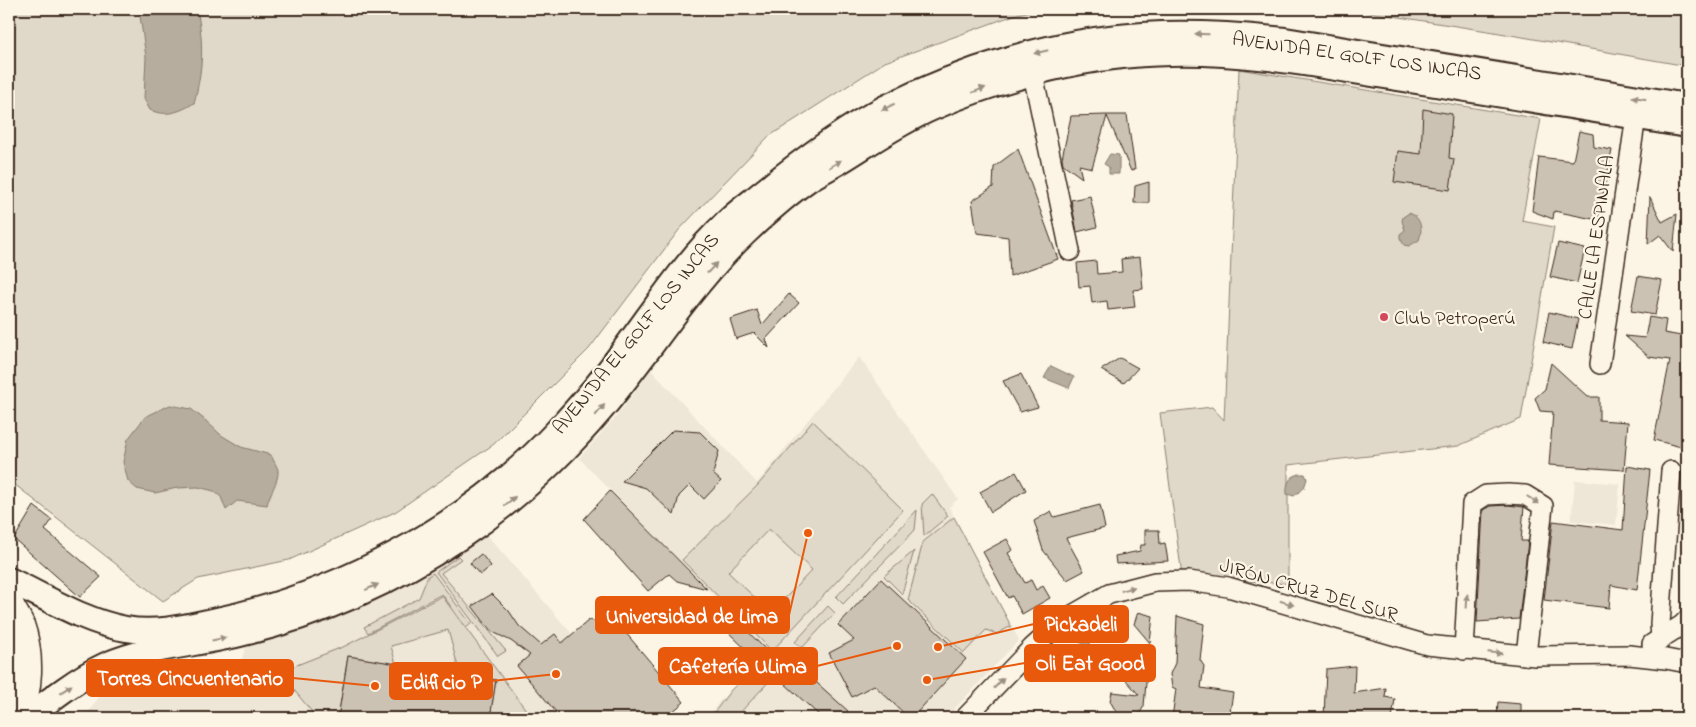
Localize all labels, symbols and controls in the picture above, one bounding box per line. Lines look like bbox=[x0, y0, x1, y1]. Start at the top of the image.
street label: AVENIDA EL GOLF LOS INCAS bbox=[1230, 26, 1483, 89]
one-way arrow bbox=[1193, 30, 1209, 38]
one-way arrow bbox=[1033, 48, 1048, 56]
one-way arrow bbox=[972, 86, 987, 94]
one-way arrow bbox=[1631, 94, 1647, 102]
one-way arrow bbox=[881, 103, 895, 111]
street label: CALLE LA ESPINALA bbox=[1572, 153, 1623, 321]
one-way arrow bbox=[828, 160, 841, 169]
street label: AVENIDA EL GOLF LOS INCAS bbox=[546, 228, 728, 442]
one-way arrow bbox=[706, 262, 717, 275]
place label: Club Petroperú bbox=[1394, 305, 1515, 334]
marker: Club Petroperú bbox=[1378, 311, 1390, 323]
one-way arrow bbox=[595, 404, 606, 417]
one-way arrow bbox=[503, 495, 516, 506]
one-way arrow bbox=[1526, 496, 1540, 505]
street label: JIRÓN CRUZ DEL SUR bbox=[1216, 552, 1402, 631]
one-way arrow bbox=[365, 582, 379, 590]
one-way arrow bbox=[1121, 584, 1136, 592]
one-way arrow bbox=[1464, 593, 1472, 609]
callout: Universidad de Lima bbox=[596, 597, 789, 633]
one-way arrow bbox=[1280, 600, 1295, 607]
text: Universidad de Lima bbox=[606, 603, 778, 633]
callout: Pickadeli bbox=[1034, 606, 1128, 642]
text: Pickadeli bbox=[1044, 611, 1118, 641]
one-way arrow bbox=[211, 634, 227, 642]
callout: Oli Eat Good bbox=[1025, 645, 1155, 681]
callout: Cafetería ULima bbox=[659, 648, 817, 684]
one-way arrow bbox=[1488, 649, 1504, 657]
text: Oli Eat Good bbox=[1035, 650, 1145, 680]
text: Cafetería ULima bbox=[669, 653, 807, 683]
callout: Torres Cincuentenario bbox=[87, 660, 293, 696]
callout: Edificio P bbox=[390, 663, 492, 699]
text: Torres Cincuentenario bbox=[97, 665, 283, 695]
text: Edificio P bbox=[400, 669, 482, 699]
one-way arrow bbox=[993, 677, 1005, 689]
one-way arrow bbox=[60, 684, 73, 694]

